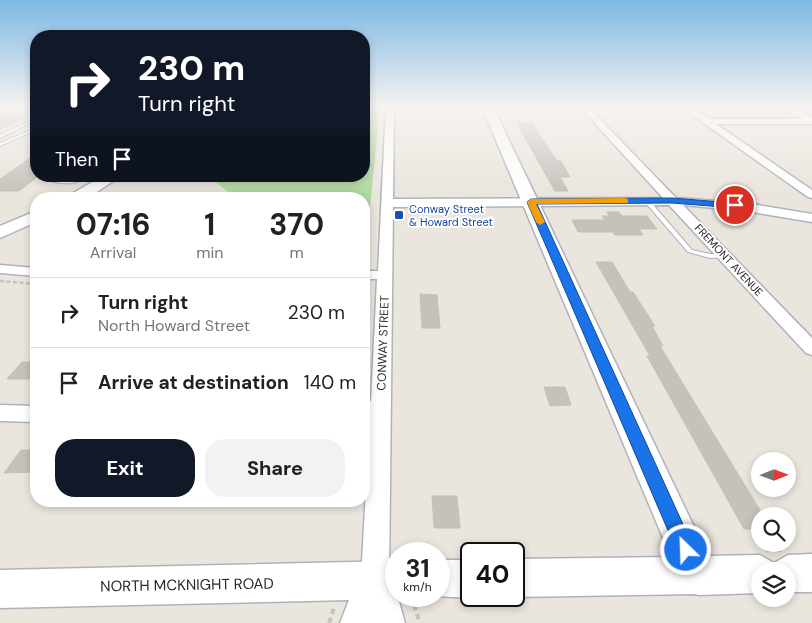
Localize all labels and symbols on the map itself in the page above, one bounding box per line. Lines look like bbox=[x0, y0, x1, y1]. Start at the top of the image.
pin bbox=[714, 184, 756, 226]
place label: Conway Street & Howard Street bbox=[409, 202, 493, 229]
marker: Conway Street & Howard Street bbox=[393, 209, 405, 221]
street label: FREMONT AVENUE bbox=[692, 221, 766, 299]
street label: CONWAY STREET bbox=[373, 295, 393, 391]
north arrow bbox=[751, 452, 796, 498]
position arrow bbox=[659, 523, 711, 575]
speed limit sign: 40 bbox=[460, 542, 525, 607]
street label: NORTH MCKNIGHT ROAD bbox=[100, 573, 274, 597]

